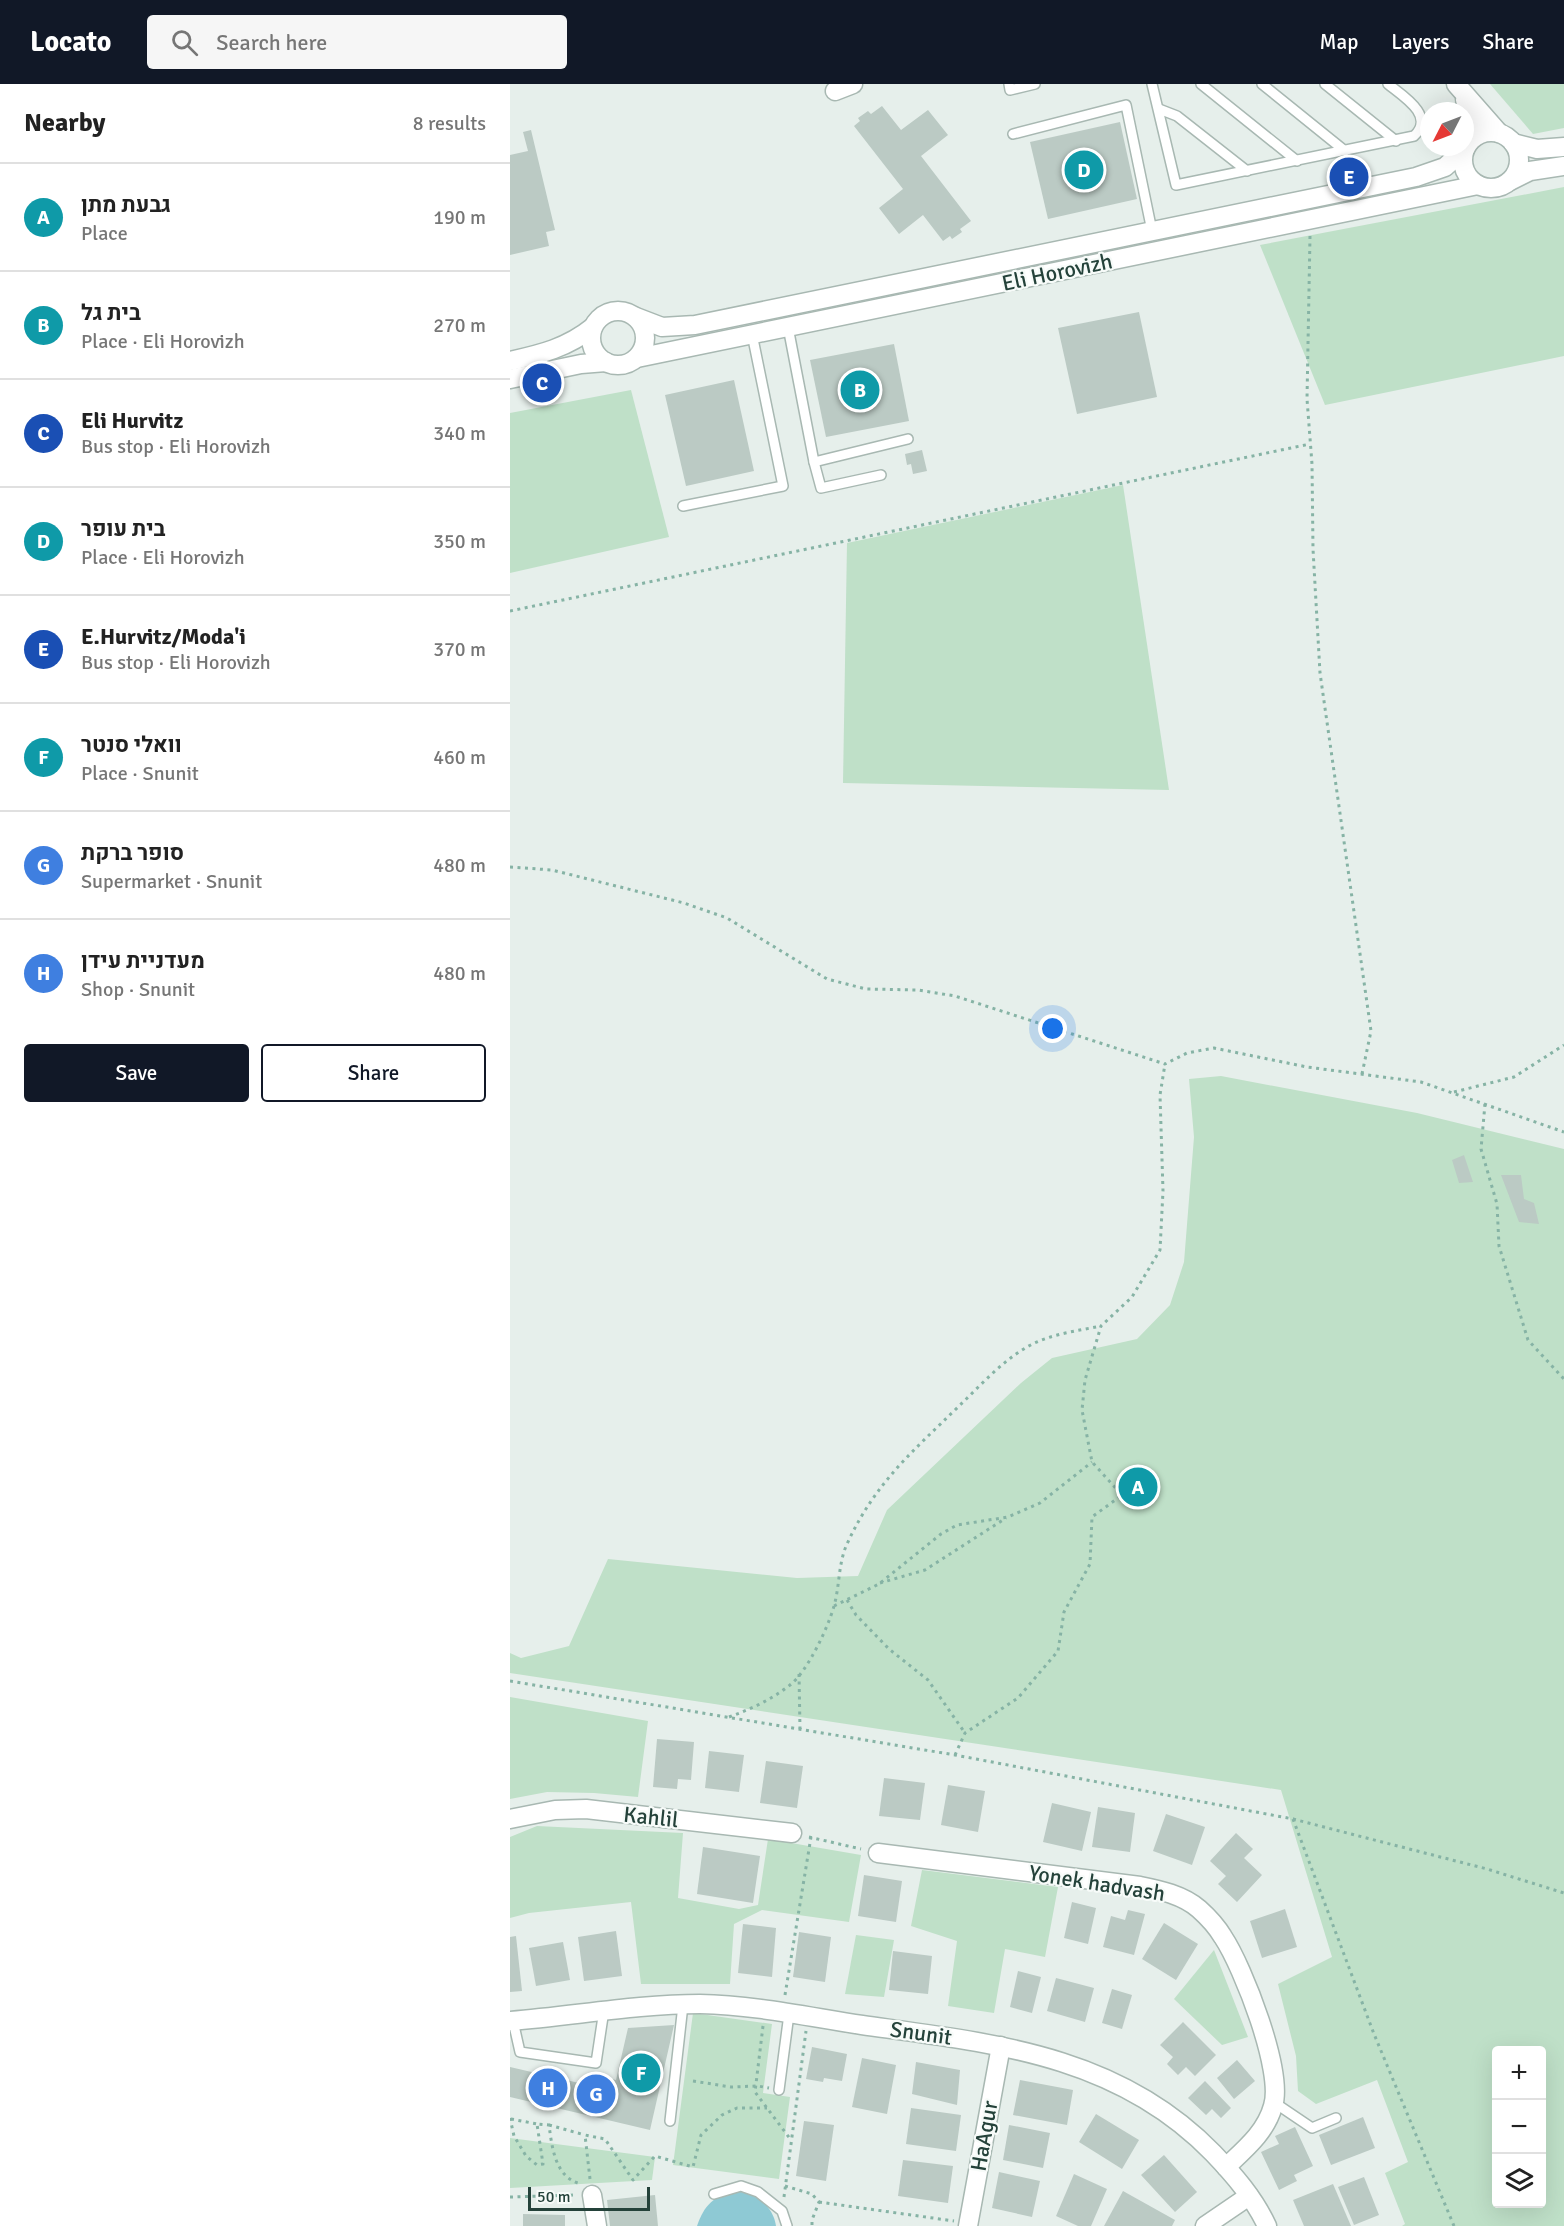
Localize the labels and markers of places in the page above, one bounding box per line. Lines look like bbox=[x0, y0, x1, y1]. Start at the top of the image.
pin: D bbox=[1064, 148, 1104, 193]
pin: E bbox=[1330, 154, 1368, 200]
pin: C bbox=[522, 360, 561, 406]
pin: B bbox=[840, 368, 880, 412]
pin: A bbox=[1118, 1464, 1158, 1510]
pin: F bbox=[622, 2050, 660, 2096]
pin: H bbox=[528, 2066, 567, 2110]
pin: G bbox=[576, 2072, 616, 2116]

